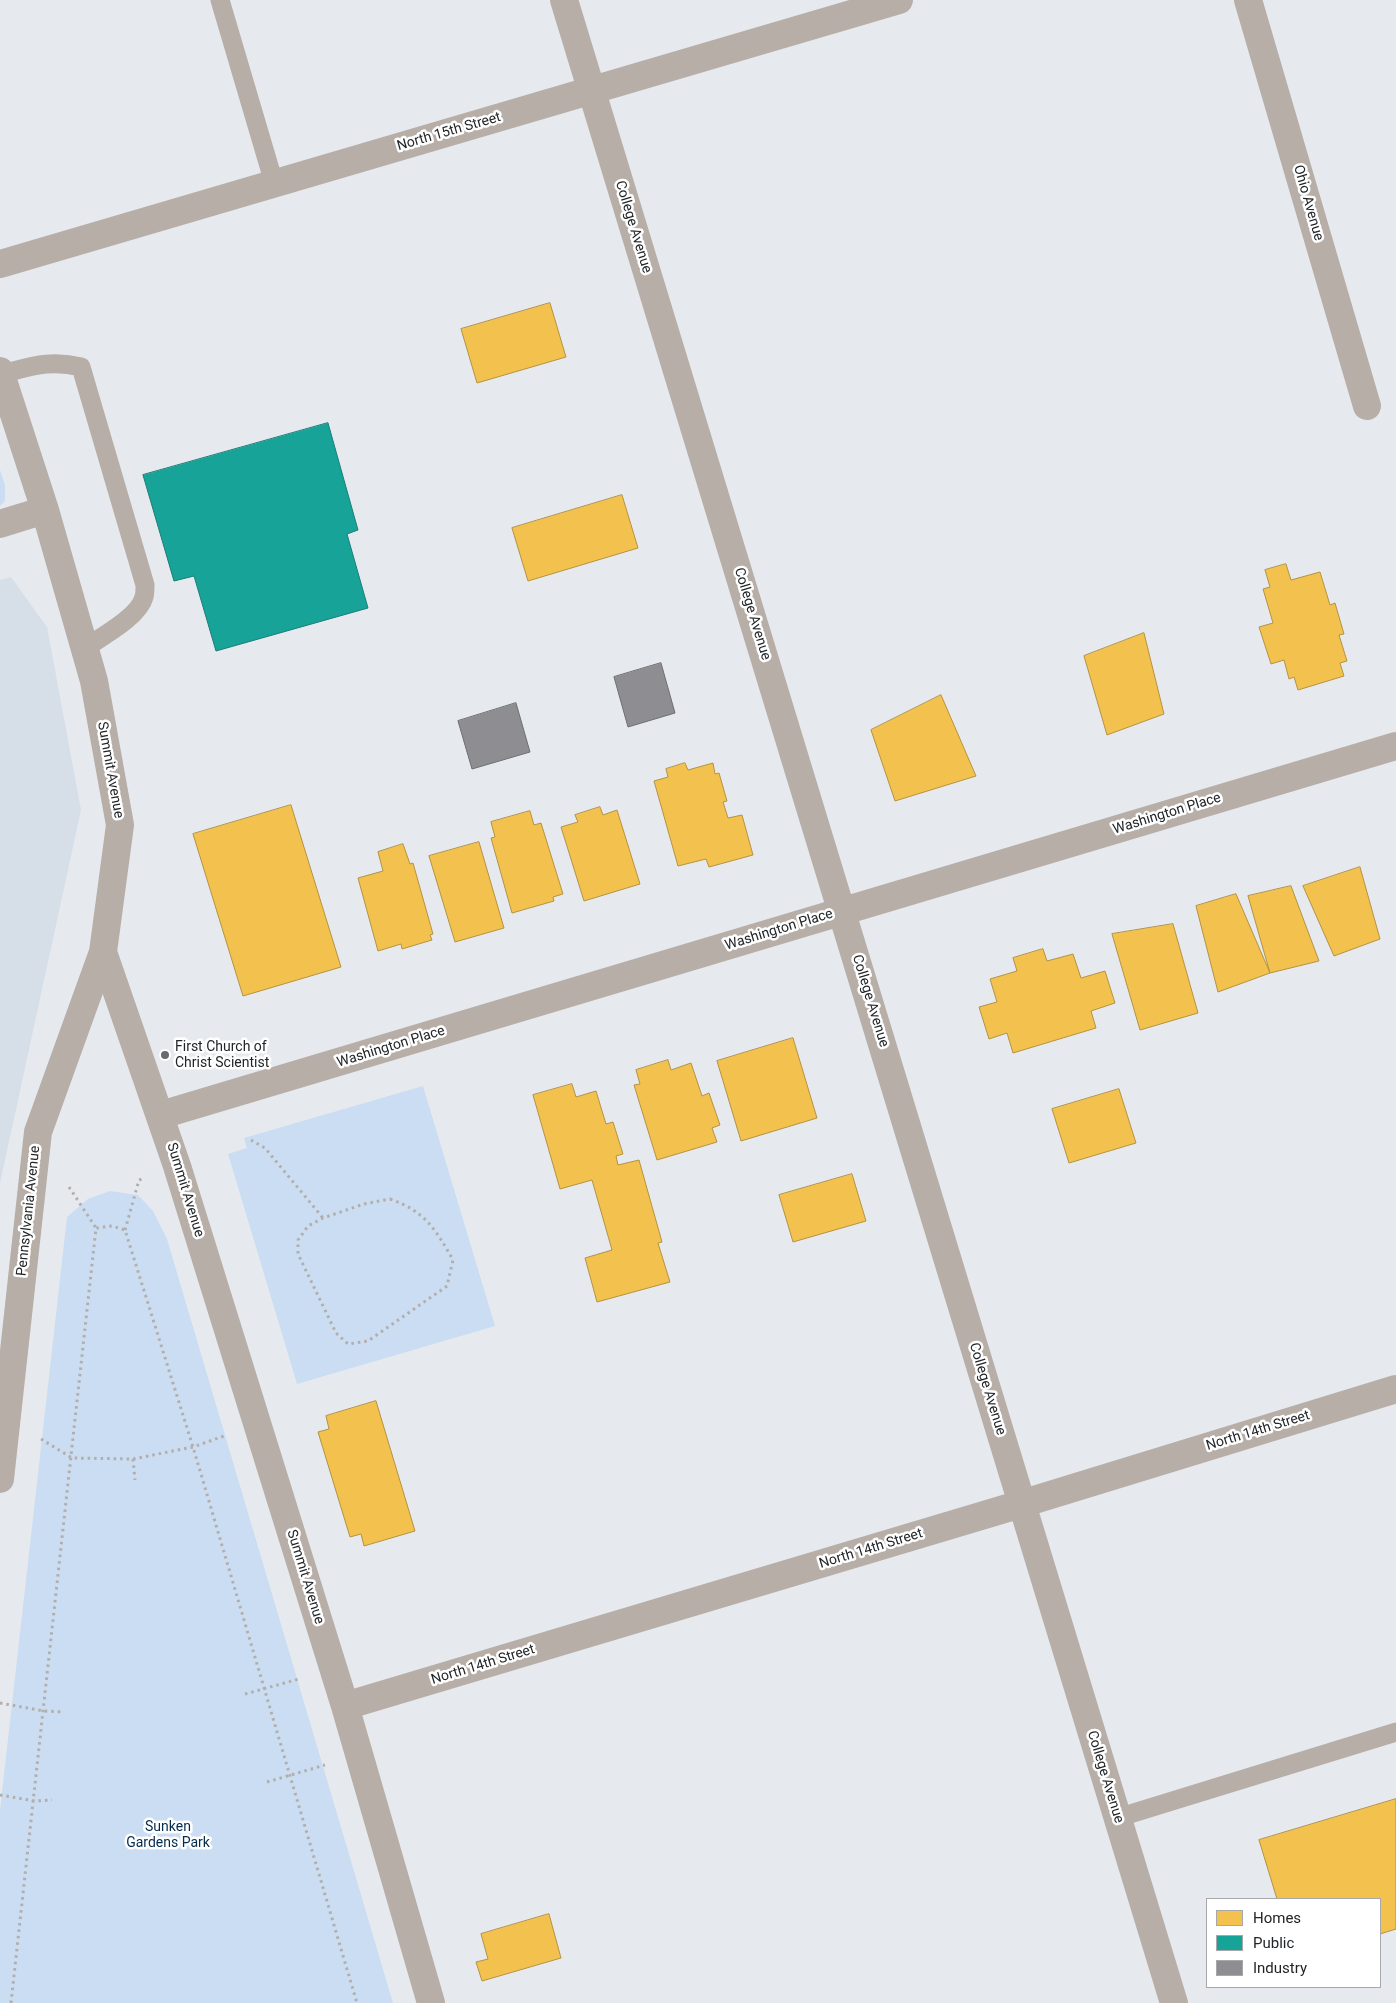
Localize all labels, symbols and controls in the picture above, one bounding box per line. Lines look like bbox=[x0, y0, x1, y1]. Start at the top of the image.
street label: North 15th Street bbox=[395, 109, 503, 155]
street label: Ohio Avenue bbox=[1289, 163, 1327, 243]
street label: College Avenue bbox=[611, 179, 655, 275]
street label: College Avenue bbox=[730, 566, 774, 662]
street label: Summit Avenue bbox=[93, 720, 127, 820]
street label: Washington Place bbox=[1111, 790, 1223, 838]
street label: Washington Place bbox=[723, 906, 835, 954]
street label: College Avenue bbox=[848, 953, 892, 1049]
street label: Washington Place bbox=[335, 1023, 447, 1071]
place label: First Church of Christ Scientist bbox=[175, 1039, 269, 1072]
marker: First Church of Christ Scientist bbox=[159, 1049, 171, 1061]
street label: Summit Avenue bbox=[163, 1141, 207, 1239]
street label: Pennsylvania Avenue bbox=[14, 1145, 44, 1277]
street label: College Avenue bbox=[965, 1341, 1009, 1437]
street label: North 14th Street bbox=[1204, 1407, 1312, 1455]
street label: North 14th Street bbox=[817, 1525, 925, 1573]
street label: Summit Avenue bbox=[283, 1528, 327, 1626]
street label: North 14th Street bbox=[429, 1641, 537, 1689]
street label: College Avenue bbox=[1083, 1729, 1127, 1825]
park label: Sunken Gardens Park bbox=[126, 1819, 210, 1851]
legend bbox=[1206, 1898, 1381, 1988]
text: Homes bbox=[1253, 1909, 1301, 1927]
text: Public bbox=[1253, 1934, 1294, 1952]
text: Industry bbox=[1253, 1959, 1307, 1977]

